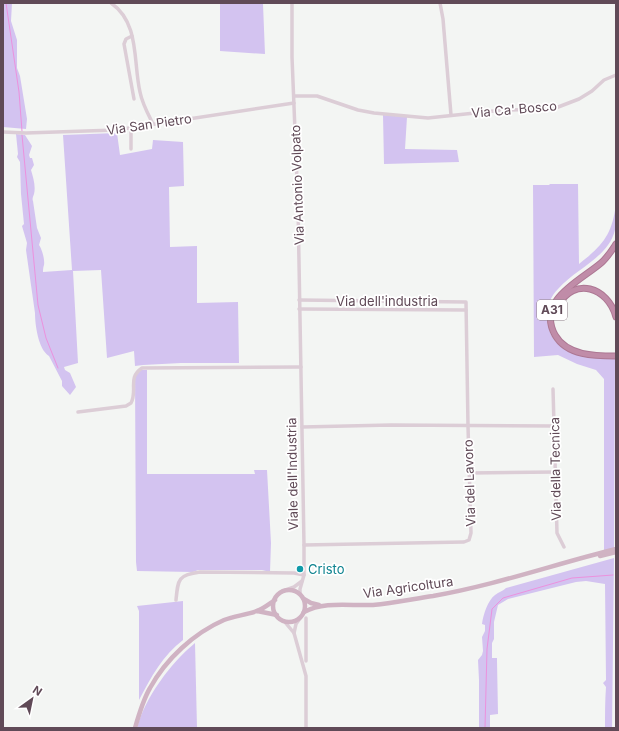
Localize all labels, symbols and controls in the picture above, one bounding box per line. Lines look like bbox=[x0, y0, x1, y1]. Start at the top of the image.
street label: Via Ca' Bosco bbox=[471, 97, 558, 121]
street label: Via San Pietro bbox=[105, 110, 193, 138]
street label: Via Antonio Volpato bbox=[287, 124, 307, 245]
street label: Via dell'industria bbox=[336, 293, 438, 309]
road number: A31 bbox=[537, 300, 567, 320]
street label: Viale dell'Industria bbox=[283, 417, 301, 531]
street label: Via della Tecnica bbox=[546, 417, 564, 521]
street label: Via del Lavoro bbox=[459, 439, 479, 527]
place label: Cristo bbox=[308, 561, 345, 577]
marker: Cristo bbox=[295, 564, 305, 574]
street label: Via Agricoltura bbox=[362, 573, 454, 601]
north arrow bbox=[12, 679, 52, 719]
text: N bbox=[30, 682, 45, 699]

